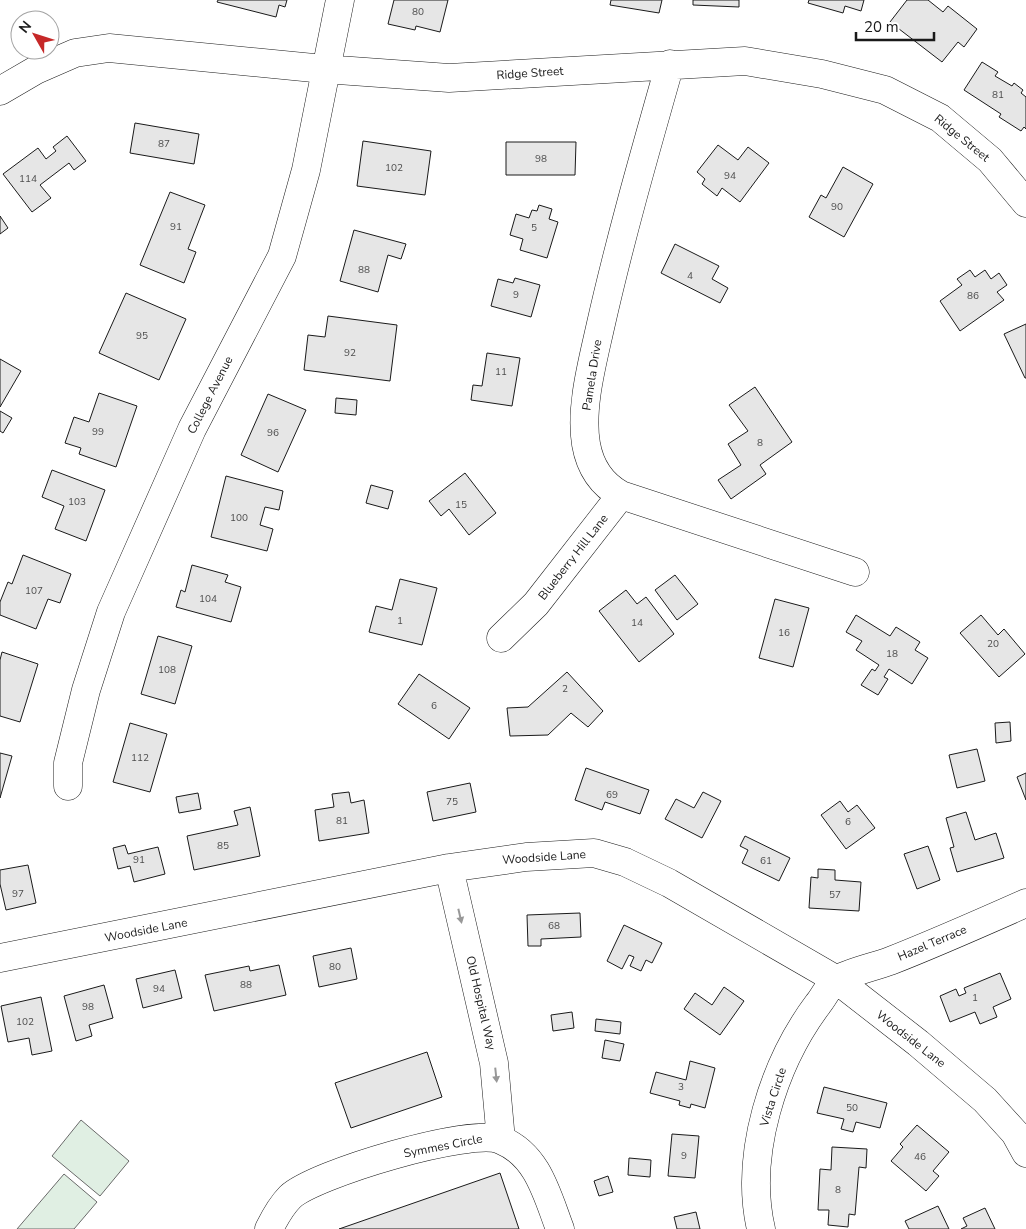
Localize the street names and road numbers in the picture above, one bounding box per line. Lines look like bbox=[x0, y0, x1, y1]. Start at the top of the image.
street label: Ridge Street bbox=[496, 63, 565, 83]
street label: Ridge Street bbox=[931, 111, 994, 166]
street label: Pamela Drive bbox=[578, 338, 606, 412]
street label: College Avenue bbox=[184, 353, 236, 437]
street label: Blueberry Hill Lane bbox=[535, 511, 611, 603]
street label: Woodside Lane bbox=[502, 846, 586, 868]
street label: Woodside Lane bbox=[103, 914, 189, 946]
street label: Hazel Terrace bbox=[895, 921, 969, 965]
street label: Old Hospital Way bbox=[462, 954, 500, 1053]
street label: Woodside Lane bbox=[873, 1007, 949, 1071]
street label: Vista Circle bbox=[756, 1066, 790, 1129]
street label: Symmes Circle bbox=[402, 1131, 484, 1161]

